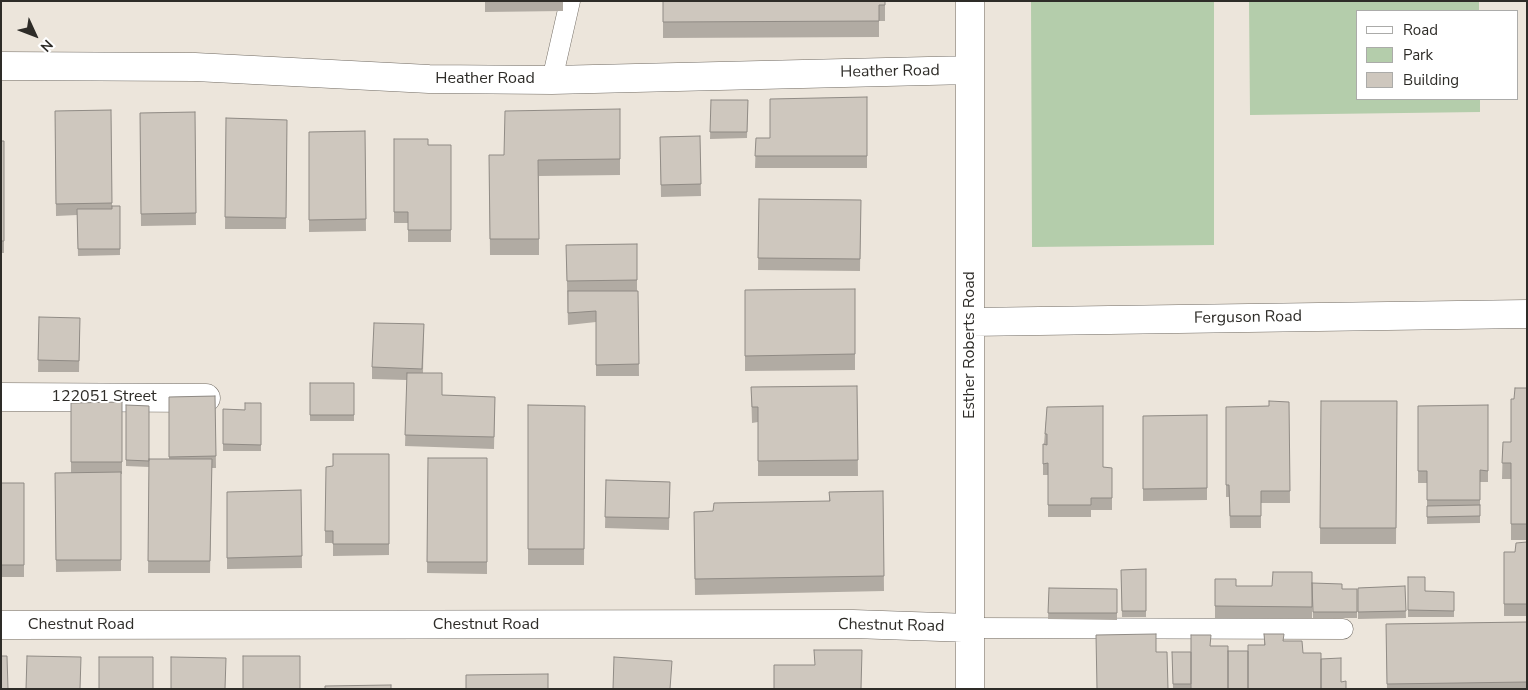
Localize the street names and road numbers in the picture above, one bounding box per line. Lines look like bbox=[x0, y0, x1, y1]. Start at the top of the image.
street label: Heather Road bbox=[840, 62, 940, 82]
street label: Heather Road bbox=[435, 69, 535, 89]
street label: Esther Roberts Road bbox=[960, 271, 980, 419]
street label: Ferguson Road bbox=[1194, 307, 1302, 329]
street label: 122051 Street bbox=[51, 387, 157, 407]
street label: Chestnut Road bbox=[28, 615, 134, 635]
street label: Chestnut Road bbox=[433, 615, 539, 635]
street label: Chestnut Road bbox=[838, 615, 944, 637]

